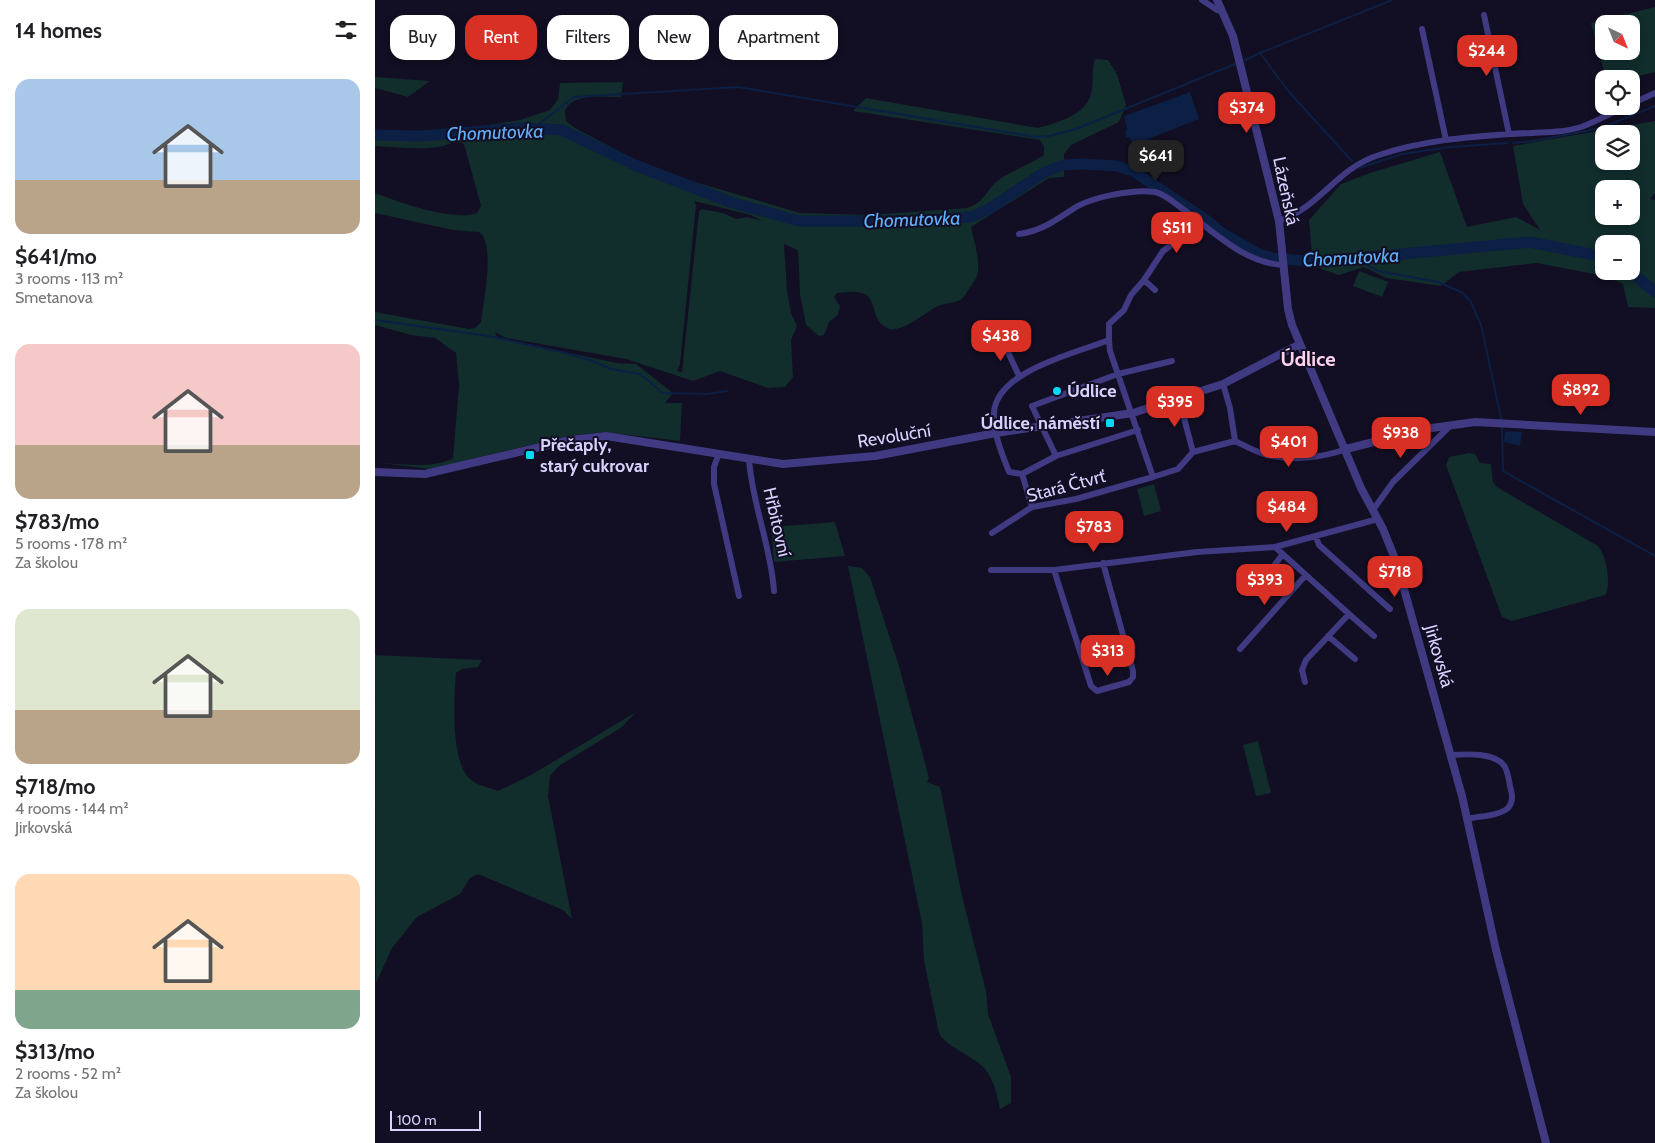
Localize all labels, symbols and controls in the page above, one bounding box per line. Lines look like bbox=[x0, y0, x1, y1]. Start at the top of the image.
chip: Buy bbox=[390, 15, 455, 60]
chip: Rent bbox=[465, 15, 537, 60]
chip: Filters bbox=[547, 15, 629, 60]
chip: New bbox=[639, 15, 709, 60]
chip: Apartment bbox=[719, 15, 838, 60]
north arrow bbox=[1595, 15, 1640, 60]
map controls bbox=[1595, 15, 1640, 280]
icon: filters bbox=[332, 16, 360, 44]
text: 14 homes bbox=[15, 18, 102, 43]
pin: $244 bbox=[1457, 34, 1517, 77]
text: $244 bbox=[1468, 41, 1506, 60]
button: locate bbox=[1595, 70, 1640, 115]
pin: $374 bbox=[1217, 92, 1277, 134]
text: $374 bbox=[1229, 98, 1265, 117]
icon: home bbox=[143, 111, 233, 201]
water label: Chomutovka bbox=[446, 119, 544, 146]
button: layers bbox=[1595, 125, 1640, 170]
pin: $641 bbox=[1126, 140, 1186, 182]
text: $641 bbox=[1139, 146, 1173, 165]
street label: Lázeňská bbox=[1268, 155, 1304, 228]
button: + bbox=[1595, 180, 1640, 225]
water label: Chomutovka bbox=[863, 206, 961, 233]
pin: $511 bbox=[1147, 212, 1207, 254]
text: $511 bbox=[1162, 218, 1192, 237]
button: − bbox=[1595, 235, 1640, 280]
water label: Chomutovka bbox=[1302, 243, 1400, 272]
text: $641/mo bbox=[15, 244, 97, 269]
text: 3 rooms · 113 m² bbox=[15, 269, 123, 288]
text: Smetanova bbox=[15, 288, 93, 307]
pin: $438 bbox=[971, 320, 1031, 362]
text: $438 bbox=[982, 326, 1020, 345]
district label: Údlice bbox=[1281, 347, 1335, 371]
pin: $892 bbox=[1551, 374, 1611, 416]
icon: home bbox=[143, 376, 233, 466]
place label: Údlice bbox=[1067, 380, 1116, 402]
text: $892 bbox=[1563, 380, 1599, 399]
marker: Údlice bbox=[1051, 385, 1063, 397]
pin: $395 bbox=[1145, 386, 1205, 428]
text: $395 bbox=[1157, 392, 1193, 411]
place label: Údlice, náměstí bbox=[980, 412, 1100, 434]
pin: $938 bbox=[1371, 416, 1431, 459]
marker: Údlice, náměstí bbox=[1104, 417, 1116, 429]
street label: Revoluční bbox=[856, 419, 932, 453]
text: $938 bbox=[1383, 423, 1419, 442]
pin: $401 bbox=[1259, 426, 1319, 468]
text: $401 bbox=[1271, 432, 1307, 451]
place label: Přečaply, starý cukrovar bbox=[540, 434, 649, 477]
marker: Přečaply, starý cukrovar bbox=[524, 449, 536, 461]
street label: Stará Čtvrť bbox=[1024, 465, 1109, 507]
street label: Hřbitovní bbox=[758, 485, 796, 559]
pin: $484 bbox=[1257, 490, 1317, 533]
text: $484 bbox=[1268, 497, 1306, 516]
text: $783/mo bbox=[15, 509, 99, 534]
pin: $783 bbox=[1064, 510, 1124, 553]
text: $783 bbox=[1076, 517, 1112, 536]
text: 5 rooms · 178 m² bbox=[15, 534, 127, 553]
text: Za školou bbox=[15, 553, 78, 572]
pin: $718 bbox=[1365, 556, 1425, 598]
text: $718 bbox=[1378, 562, 1412, 581]
pin: $393 bbox=[1235, 564, 1295, 606]
text: $393 bbox=[1247, 570, 1283, 589]
street label: Jirkovská bbox=[1419, 621, 1459, 690]
pin: $313 bbox=[1078, 634, 1138, 677]
icon: home bbox=[143, 641, 233, 731]
text: $313 bbox=[1092, 641, 1124, 660]
text: $718/mo bbox=[15, 774, 96, 799]
text: 4 rooms · 144 m² bbox=[15, 799, 129, 818]
text: Jirkovská bbox=[15, 818, 72, 837]
icon: home bbox=[143, 906, 233, 996]
text: $313/mo bbox=[15, 1039, 95, 1064]
text: 2 rooms · 52 m² bbox=[15, 1064, 121, 1083]
text: Za školou bbox=[15, 1083, 78, 1102]
scale bar bbox=[390, 1108, 481, 1131]
text: 100 m bbox=[397, 1111, 437, 1129]

